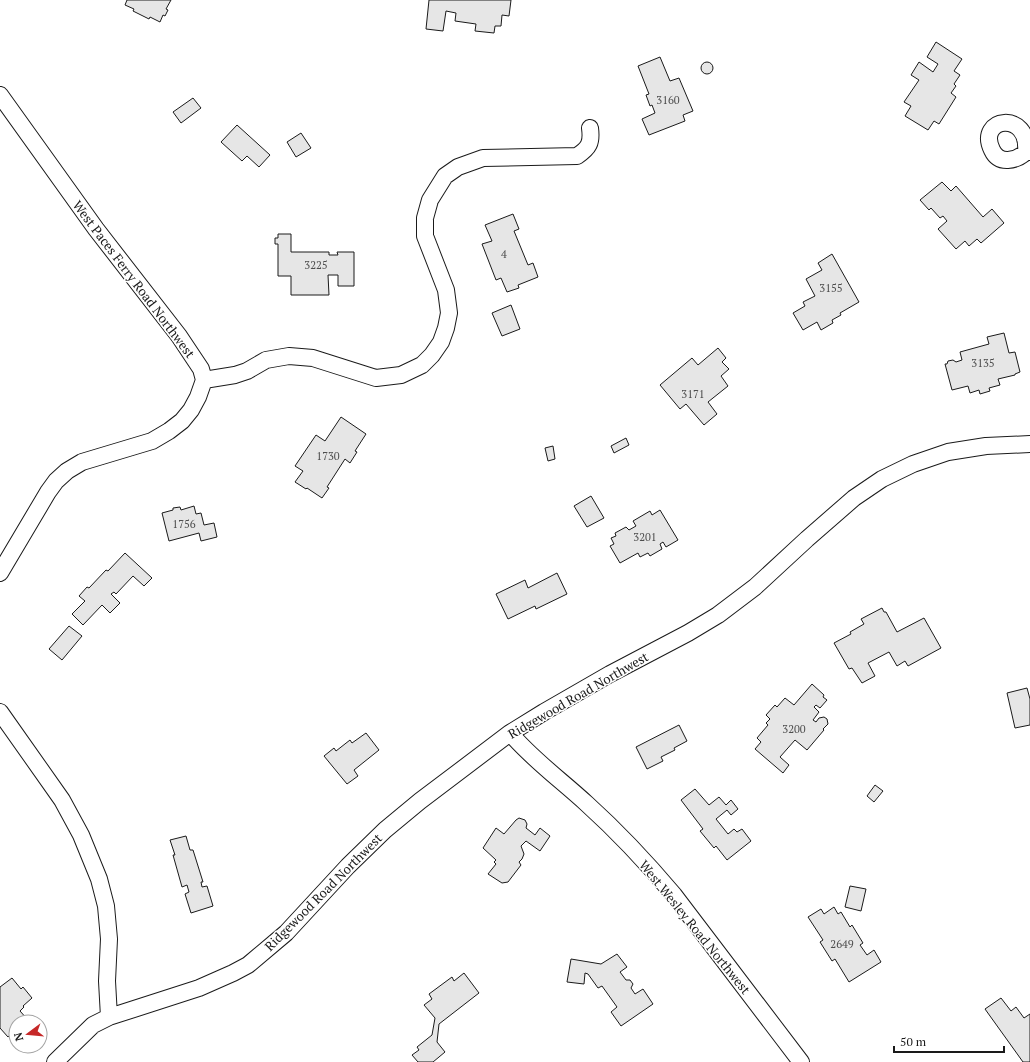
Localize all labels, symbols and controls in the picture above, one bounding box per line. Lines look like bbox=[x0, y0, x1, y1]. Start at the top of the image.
house number: 3160 bbox=[656, 93, 680, 107]
street label: West Paces Ferry Road Northwest bbox=[69, 196, 199, 362]
house number: 4 bbox=[501, 247, 507, 261]
house number: 3225 bbox=[304, 258, 328, 272]
house number: 3155 bbox=[819, 281, 843, 295]
house number: 3135 bbox=[971, 356, 995, 370]
house number: 3171 bbox=[681, 387, 705, 401]
house number: 1730 bbox=[316, 449, 340, 463]
house number: 1756 bbox=[172, 517, 196, 531]
house number: 3201 bbox=[633, 530, 657, 544]
street label: Ridgewood Road Northwest bbox=[504, 647, 652, 743]
house number: 3200 bbox=[782, 722, 806, 736]
street label: Ridgewood Road Northwest bbox=[260, 829, 386, 955]
street label: West Wesley Road Northwest bbox=[635, 856, 755, 998]
house number: 2649 bbox=[830, 937, 854, 951]
north arrow bbox=[8, 1014, 48, 1054]
scale bar bbox=[894, 1028, 1004, 1054]
text: N bbox=[10, 1030, 26, 1043]
text: 50 m bbox=[900, 1034, 927, 1049]

